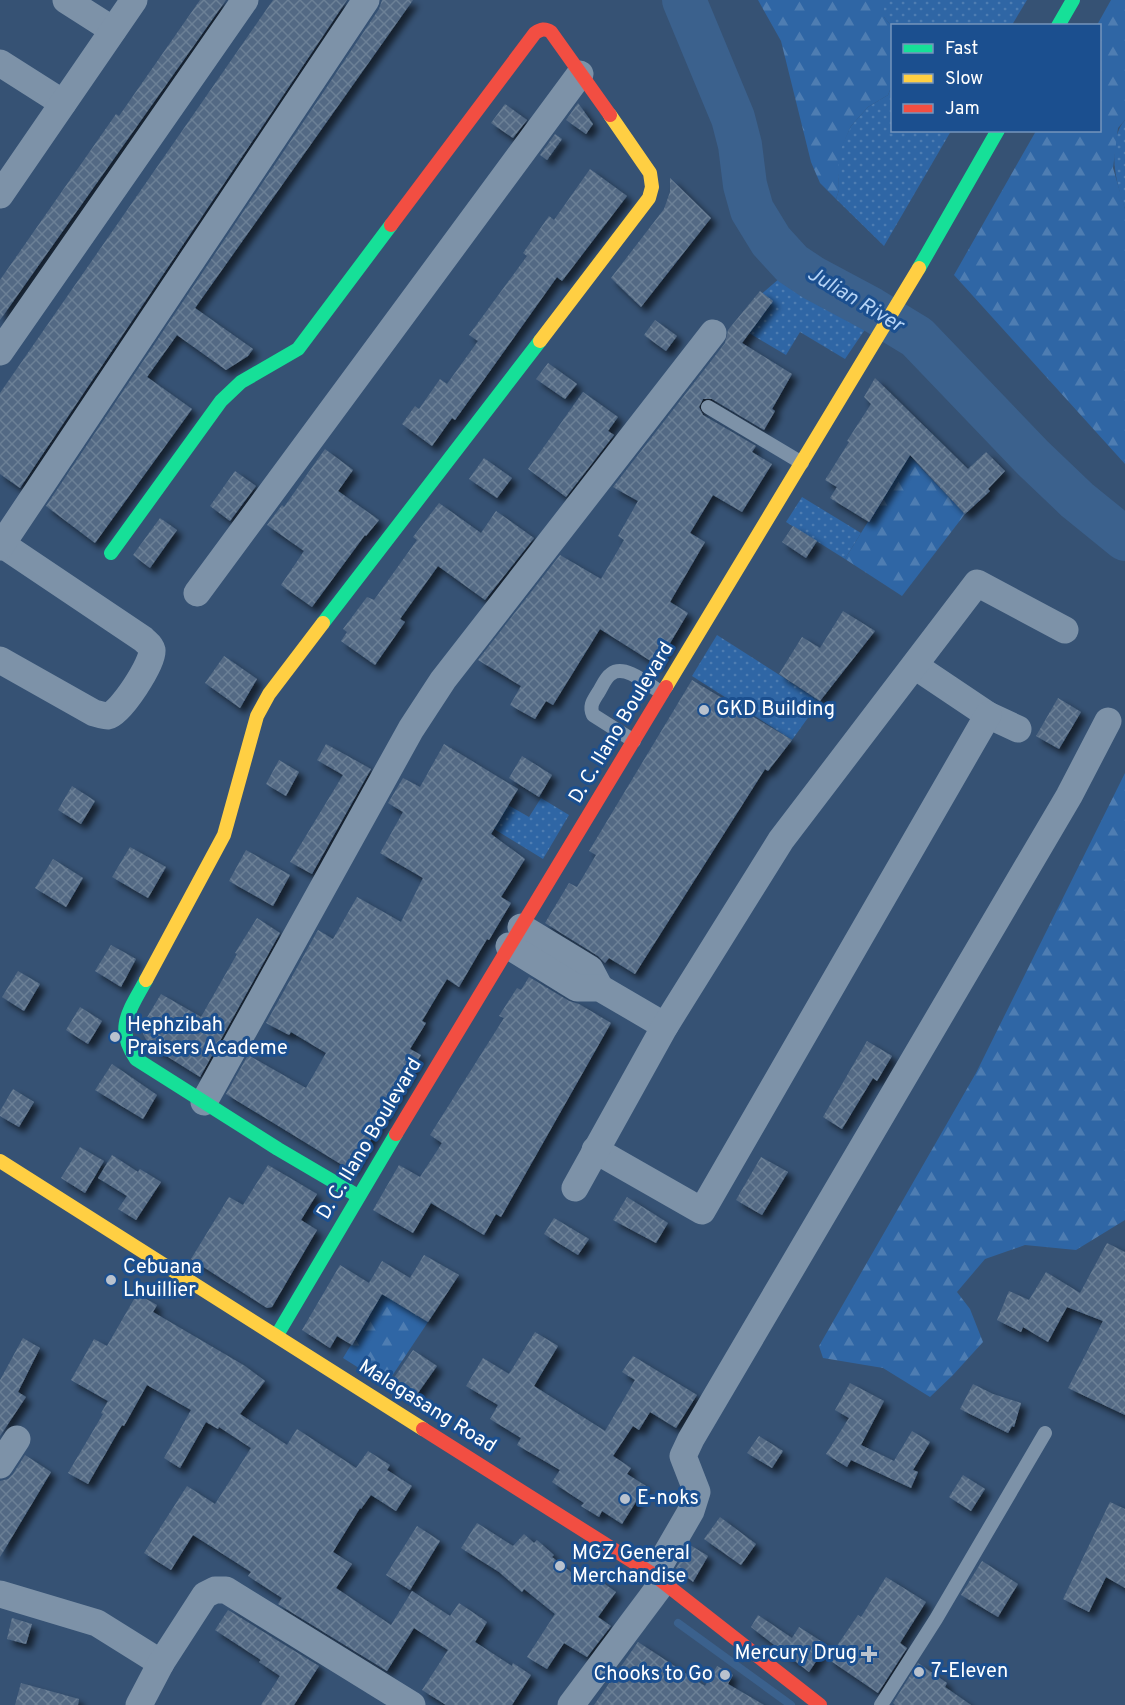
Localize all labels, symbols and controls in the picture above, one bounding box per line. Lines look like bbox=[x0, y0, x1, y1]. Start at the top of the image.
legend bbox=[891, 24, 1101, 132]
text: Fast bbox=[945, 38, 978, 61]
text: Slow bbox=[945, 68, 983, 91]
text: Jam bbox=[945, 98, 980, 121]
water label: Julian River bbox=[802, 261, 910, 340]
street label: D. C. Ilano Boulevard bbox=[563, 637, 681, 809]
place label: GKD Building bbox=[716, 697, 835, 723]
marker: GKD Building bbox=[697, 703, 711, 717]
place label: Hephzibah Praisers Academe bbox=[127, 1013, 288, 1062]
marker: Hephzibah Praisers Academe bbox=[108, 1030, 122, 1044]
street label: D. C. Ilano Boulevard bbox=[311, 1053, 429, 1225]
place label: Cebuana Lhuillier bbox=[123, 1255, 202, 1304]
marker: Cebuana Lhuillier bbox=[104, 1273, 118, 1287]
street label: Malagasang Road bbox=[353, 1354, 501, 1460]
place label: E-noks bbox=[637, 1486, 699, 1512]
marker: E-noks bbox=[618, 1492, 632, 1506]
place label: MGZ General Merchandise bbox=[572, 1541, 690, 1590]
marker: MGZ General Merchandise bbox=[553, 1559, 567, 1573]
place label: Mercury Drug bbox=[734, 1641, 857, 1667]
marker: Mercury Drug bbox=[862, 1647, 876, 1661]
place label: 7-Eleven bbox=[931, 1659, 1008, 1685]
place label: Chooks to Go bbox=[593, 1662, 713, 1688]
marker: 7-Eleven bbox=[912, 1665, 926, 1679]
marker: Chooks to Go bbox=[718, 1668, 732, 1682]

